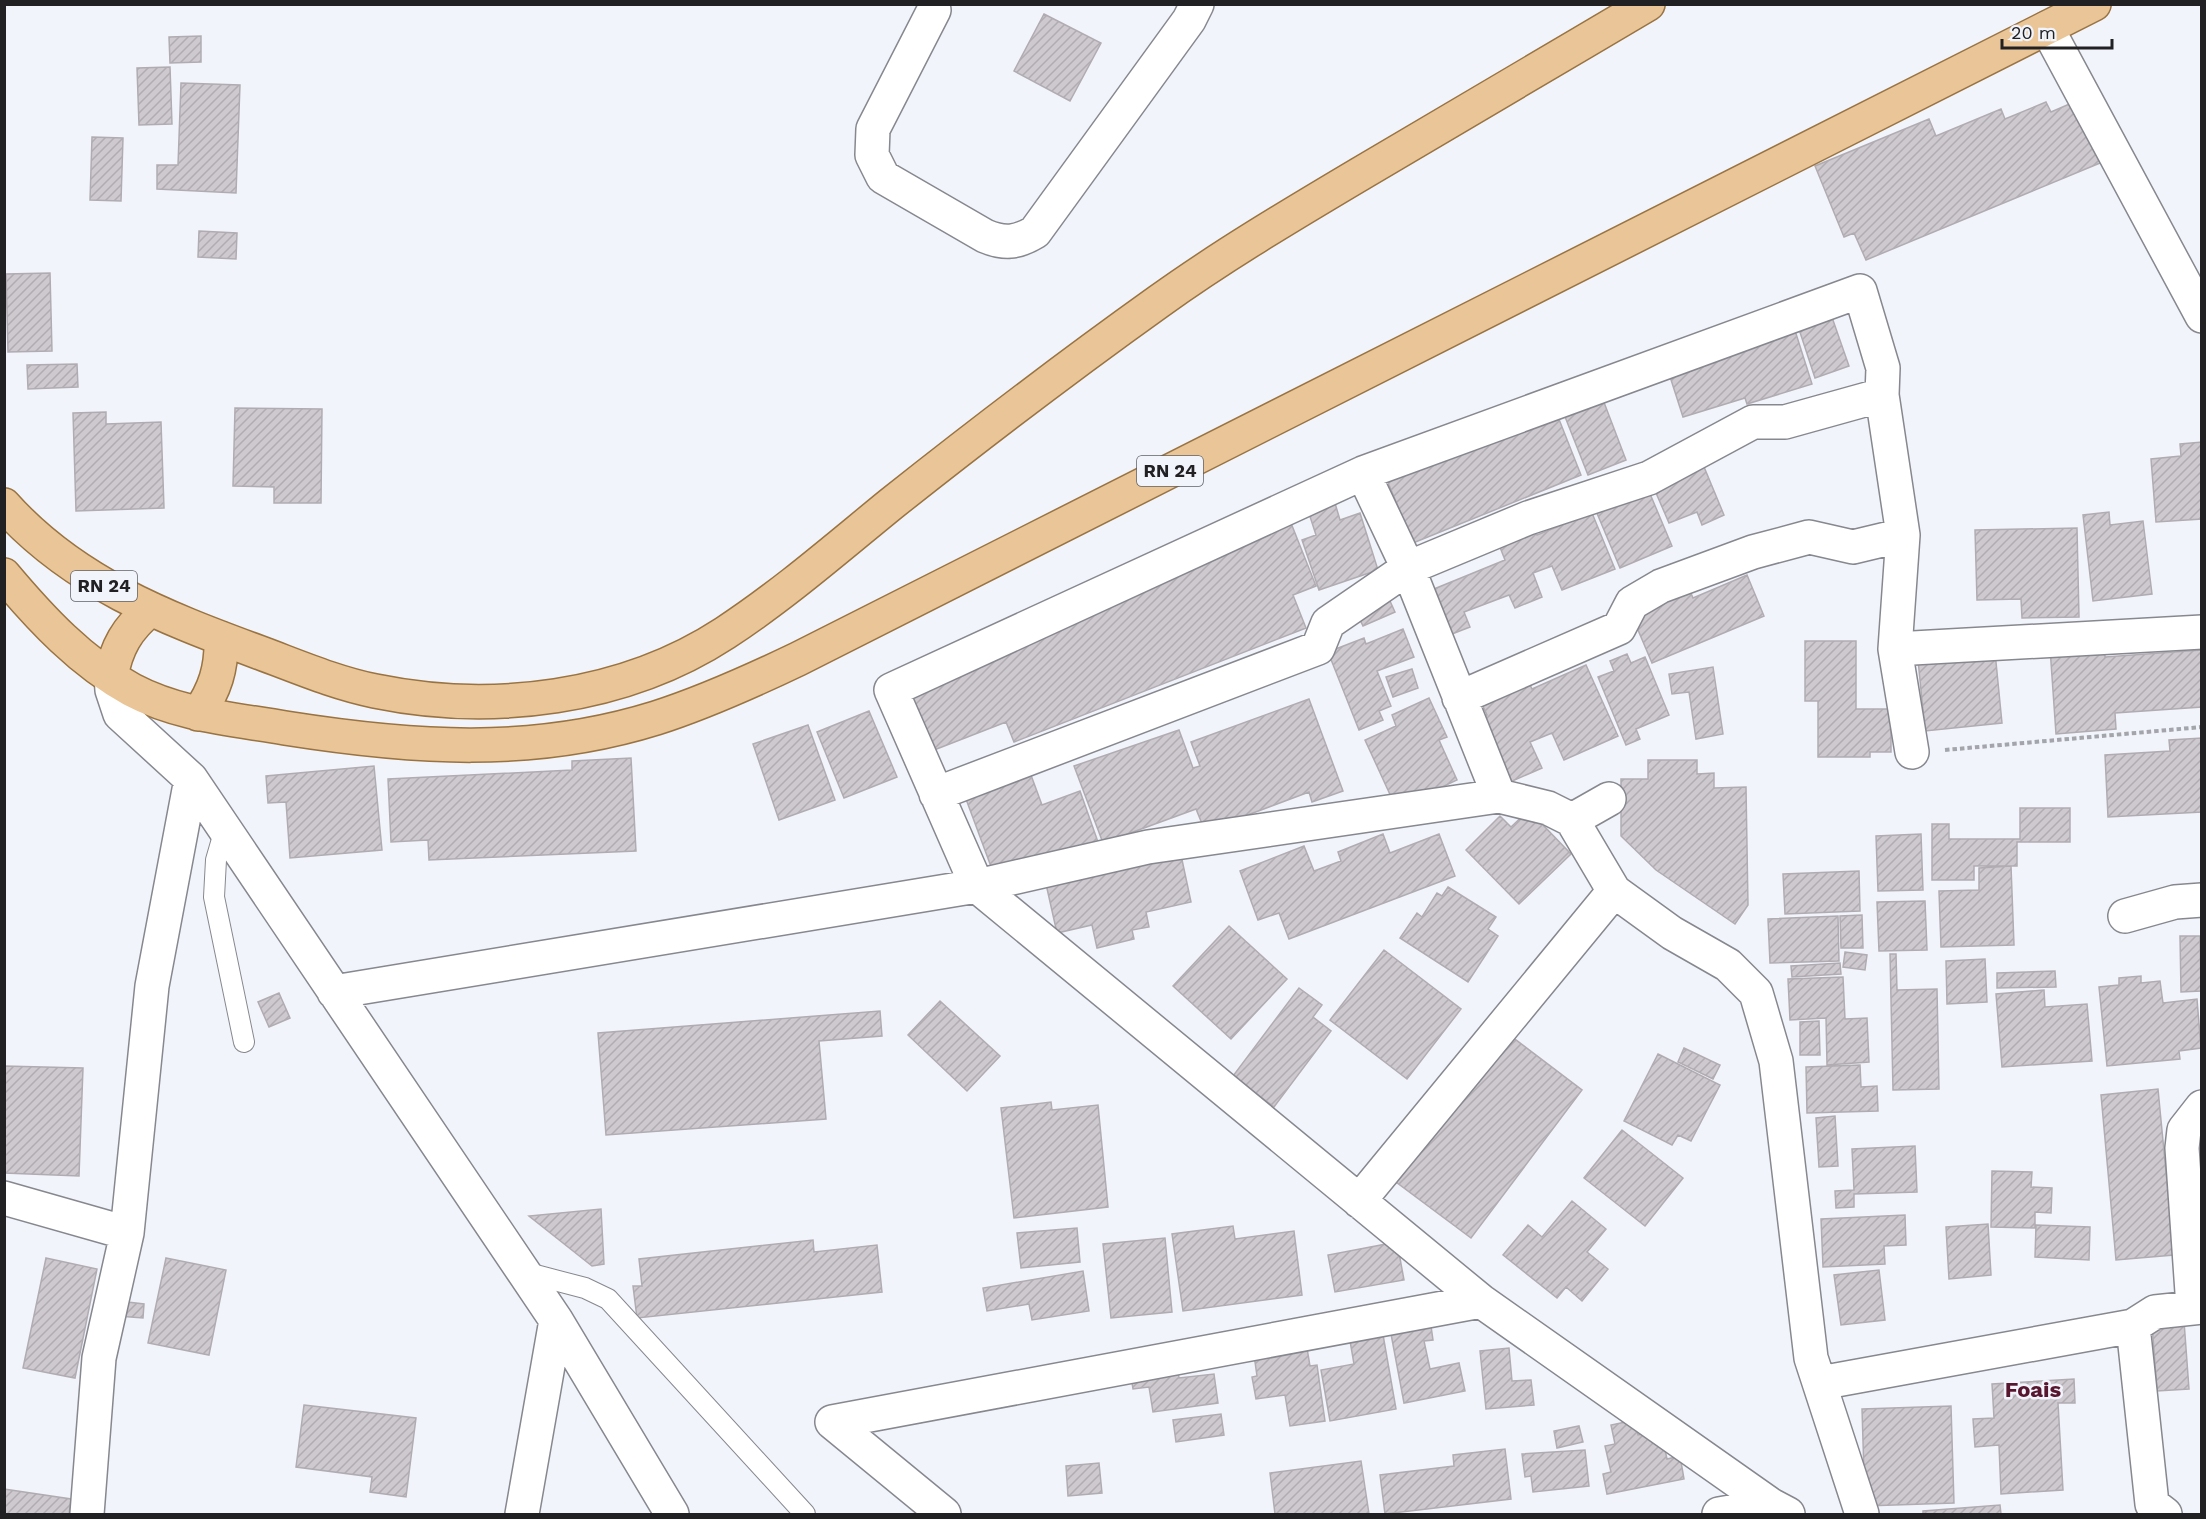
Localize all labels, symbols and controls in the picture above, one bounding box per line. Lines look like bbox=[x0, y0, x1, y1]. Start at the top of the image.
scale bar bbox=[2002, 12, 2112, 50]
text: 20 m bbox=[2011, 22, 2056, 43]
road number: RN 24 bbox=[1137, 456, 1203, 486]
road number: RN 24 bbox=[71, 571, 137, 601]
district label: Foais bbox=[2005, 1377, 2061, 1402]

